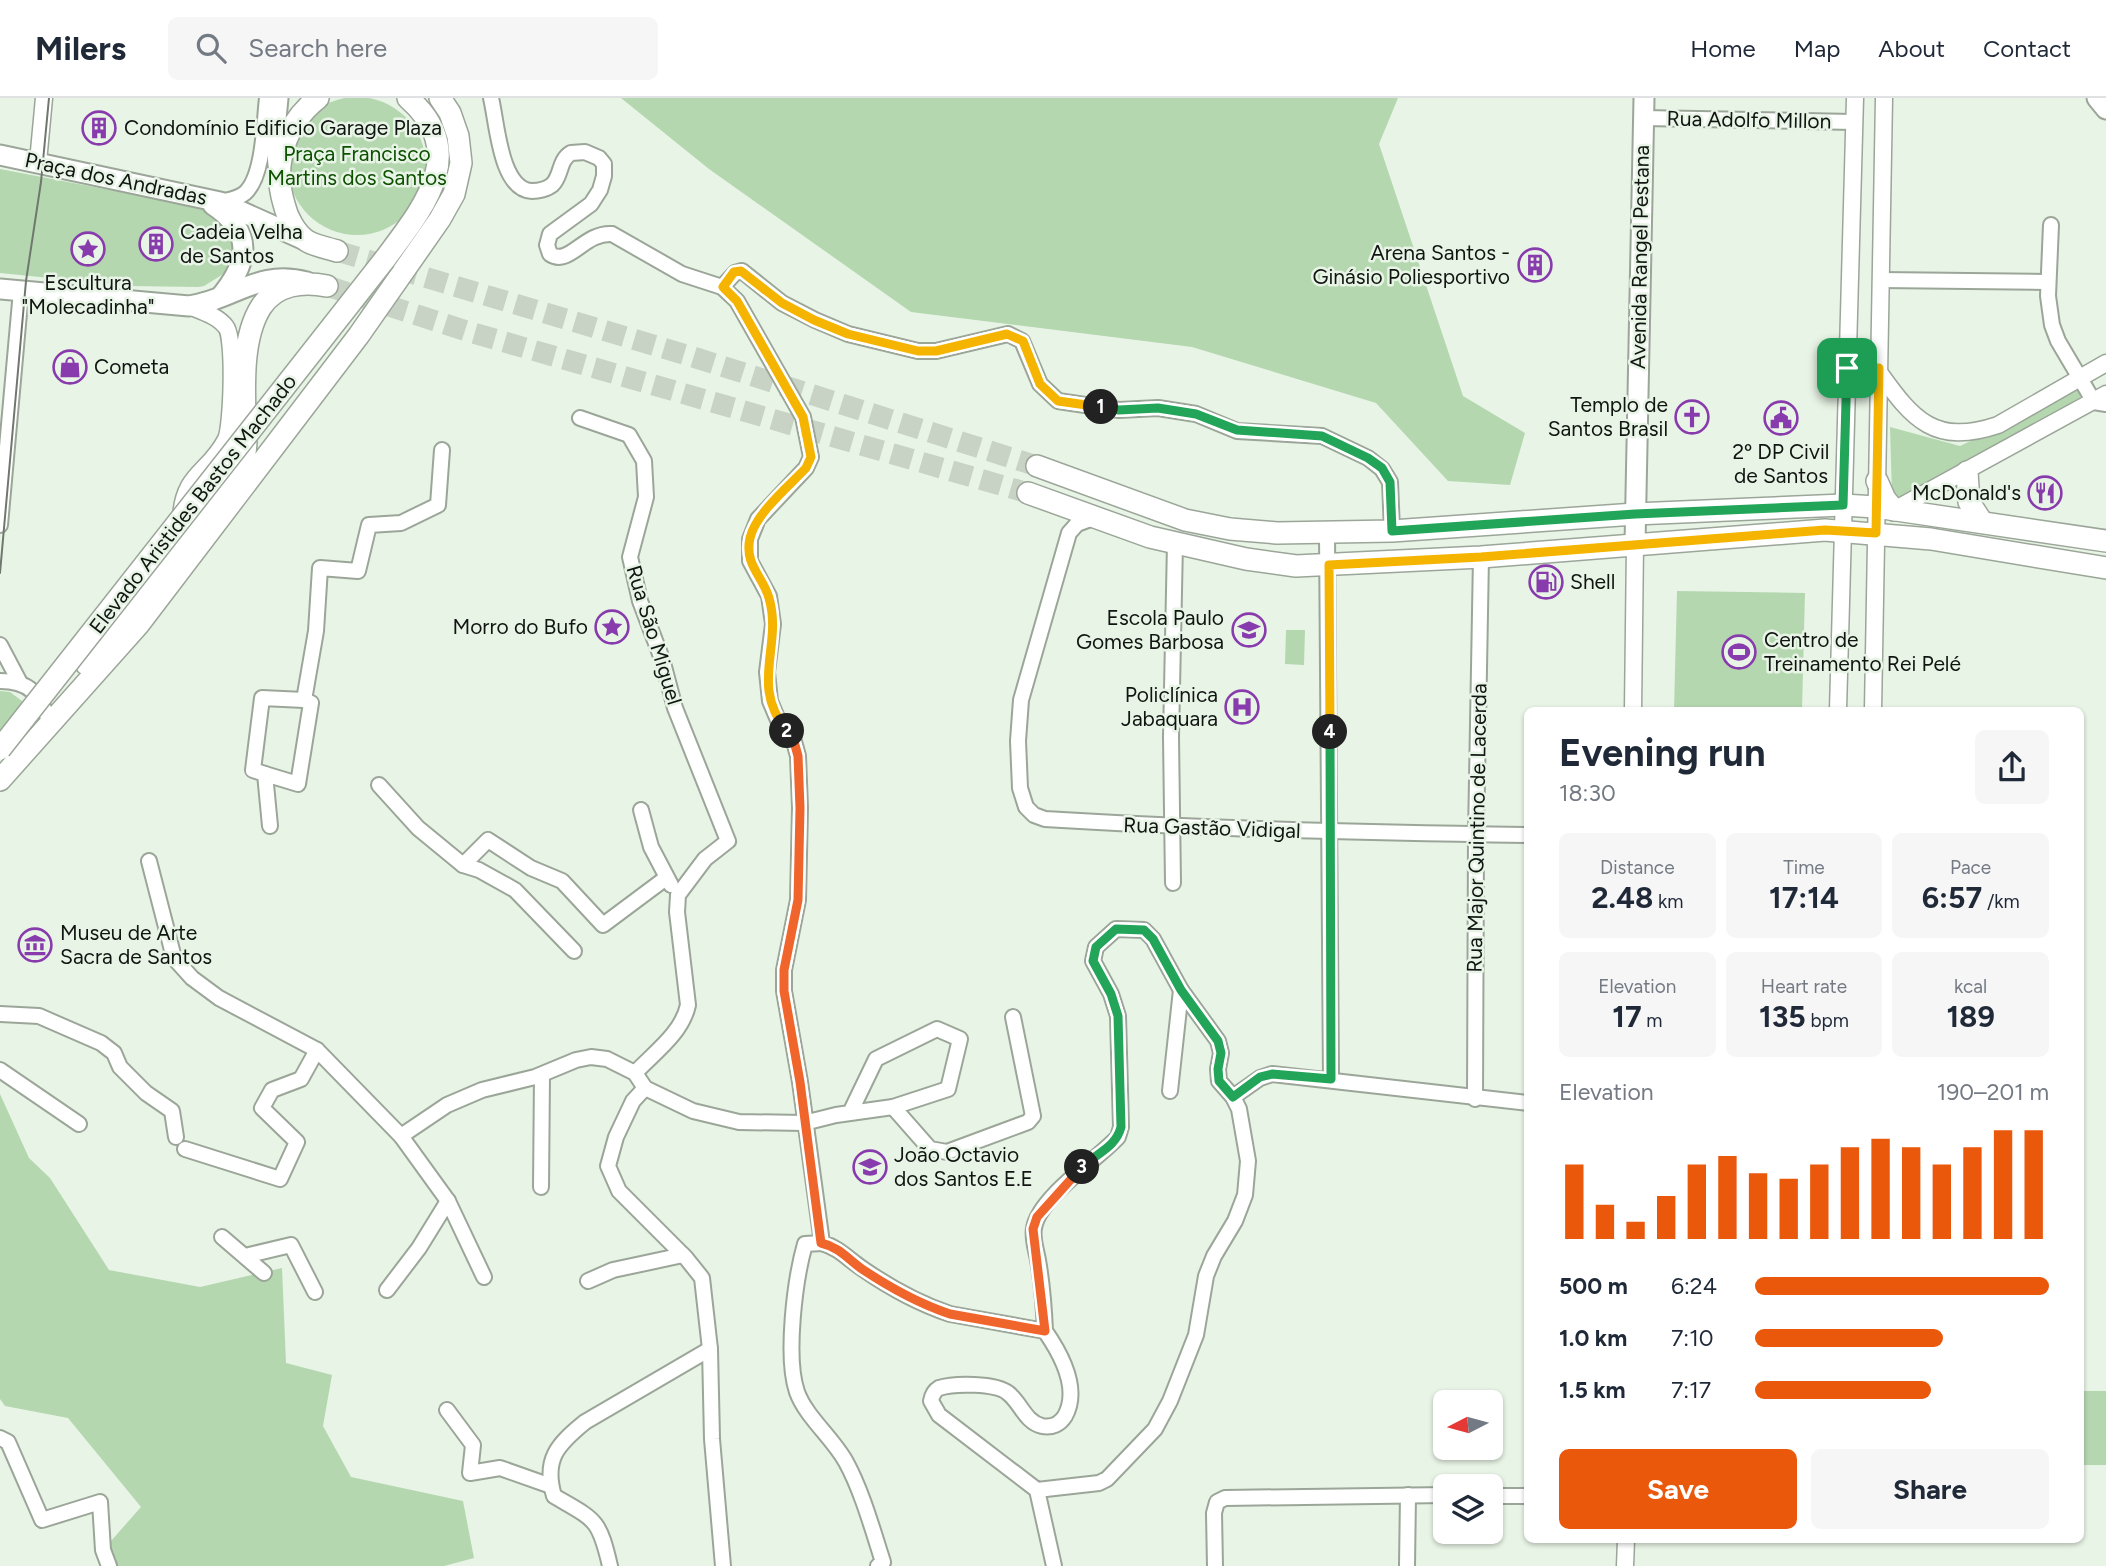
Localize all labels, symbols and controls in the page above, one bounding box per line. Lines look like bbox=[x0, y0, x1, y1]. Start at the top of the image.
search box bbox=[168, 17, 658, 80]
text: Milers bbox=[35, 29, 126, 68]
icon: search bbox=[192, 29, 230, 67]
text: Search here bbox=[248, 32, 387, 64]
text: Home bbox=[1690, 34, 1756, 63]
text: Map bbox=[1794, 34, 1840, 63]
text: About bbox=[1878, 34, 1945, 63]
text: Contact bbox=[1983, 34, 2071, 63]
street label: Rua Adolfo Millon bbox=[1666, 106, 1832, 133]
building icon: Condomínio Edificio Garage Plaza bbox=[80, 109, 118, 147]
place label: Condomínio Edificio Garage Plaza bbox=[124, 115, 442, 140]
park label: Praça Francisco Martins dos Santos bbox=[267, 141, 447, 190]
street label: Avenida Rangel Pestana bbox=[1625, 145, 1654, 369]
street label: Praça dos Andradas bbox=[23, 147, 209, 210]
place label: Cadeia Velha de Santos bbox=[180, 219, 303, 268]
building icon: Cadeia Velha de Santos bbox=[137, 225, 175, 263]
place icon: Escultura "Molecadinha" bbox=[69, 230, 107, 268]
place label: Arena Santos - Ginásio Poliesportivo bbox=[1313, 240, 1510, 289]
building icon: Arena Santos - Ginásio Poliesportivo bbox=[1516, 246, 1554, 284]
place label: Escultura "Molecadinha" bbox=[22, 270, 154, 319]
pin bbox=[1817, 338, 1877, 398]
shop icon: Cometa bbox=[51, 348, 89, 386]
icon: arrive bbox=[1828, 349, 1866, 387]
place label: Cometa bbox=[94, 354, 169, 379]
street label: Elevado Aristides Bastos Machado bbox=[84, 369, 302, 638]
pin: 1 bbox=[1084, 390, 1118, 424]
place label: Templo de Santos Brasil bbox=[1548, 392, 1668, 441]
text: 1 bbox=[1096, 395, 1105, 418]
church icon: Templo de Santos Brasil bbox=[1673, 398, 1711, 436]
public building icon: 2º DP Civil de Santos bbox=[1762, 399, 1800, 437]
place label: 2º DP Civil de Santos bbox=[1733, 439, 1829, 488]
restaurant icon: McDonald's bbox=[2026, 474, 2064, 512]
place label: McDonald's bbox=[1912, 480, 2021, 505]
street label: Rua São Miguel bbox=[621, 562, 688, 708]
fuel station icon: Shell bbox=[1527, 563, 1565, 601]
place label: Shell bbox=[1570, 569, 1615, 594]
place label: Escola Paulo Gomes Barbosa bbox=[1076, 605, 1224, 654]
place icon: Morro do Bufo bbox=[593, 608, 631, 646]
school or university icon: Escola Paulo Gomes Barbosa bbox=[1230, 611, 1268, 649]
place label: Morro do Bufo bbox=[452, 614, 588, 639]
place label: Centro de Treinamento Rei Pelé bbox=[1764, 627, 1961, 676]
sports icon: Centro de Treinamento Rei Pelé bbox=[1720, 633, 1758, 671]
place label: Policlínica Jabaquara bbox=[1121, 682, 1218, 731]
street label: Rua Major Quintino de Lacerda bbox=[1461, 683, 1492, 973]
hospital icon: Policlínica Jabaquara bbox=[1223, 688, 1261, 726]
pin: 2 bbox=[770, 714, 804, 748]
pin: 4 bbox=[1312, 714, 1348, 750]
text: 2 bbox=[781, 719, 792, 742]
text: 4 bbox=[1323, 720, 1336, 743]
text: Evening run bbox=[1559, 730, 1766, 776]
button: share bbox=[1975, 730, 2049, 804]
text: 18:30 bbox=[1559, 779, 1616, 807]
street label: Rua Gastão Vidigal bbox=[1123, 812, 1301, 843]
text: Distance bbox=[1600, 856, 1675, 879]
text: Time bbox=[1783, 856, 1825, 879]
text: Pace bbox=[1950, 856, 1991, 879]
text: 2.48 bbox=[1591, 879, 1653, 916]
text: 17:14 bbox=[1769, 879, 1839, 916]
text: 6:57 bbox=[1922, 879, 1982, 916]
text: km bbox=[1653, 890, 1683, 913]
text: /km bbox=[1982, 890, 2020, 913]
place label: Museu de Arte Sacra de Santos bbox=[60, 920, 212, 969]
museum icon: Museu de Arte Sacra de Santos bbox=[16, 926, 54, 964]
text: Elevation bbox=[1598, 975, 1676, 998]
text: Heart rate bbox=[1761, 975, 1847, 998]
text: kcal bbox=[1954, 975, 1987, 998]
text: 17 bbox=[1612, 998, 1642, 1035]
text: 135 bbox=[1759, 998, 1806, 1035]
text: 189 bbox=[1946, 998, 1995, 1035]
text: m bbox=[1642, 1009, 1662, 1032]
text: bpm bbox=[1806, 1009, 1849, 1032]
text: Elevation bbox=[1559, 1078, 1654, 1106]
text: 190–201 m bbox=[1937, 1078, 2049, 1106]
place label: João Octavio dos Santos E.E bbox=[894, 1142, 1033, 1191]
school or university icon: João Octavio dos Santos E.E bbox=[851, 1148, 889, 1186]
pin: 3 bbox=[1064, 1150, 1100, 1184]
text: 3 bbox=[1076, 1155, 1087, 1178]
text: 500 m bbox=[1559, 1272, 1628, 1300]
text: 6:24 bbox=[1671, 1272, 1717, 1300]
text: 1.0 km bbox=[1559, 1324, 1627, 1352]
text: 7:10 bbox=[1671, 1324, 1713, 1352]
text: 1.5 km bbox=[1559, 1376, 1626, 1404]
text: 7:17 bbox=[1671, 1376, 1711, 1404]
north arrow bbox=[1433, 1390, 1503, 1460]
map controls bbox=[1433, 1390, 1503, 1544]
button: Save bbox=[1559, 1449, 1797, 1529]
button: Share bbox=[1811, 1449, 2049, 1529]
button: layers bbox=[1433, 1474, 1503, 1544]

